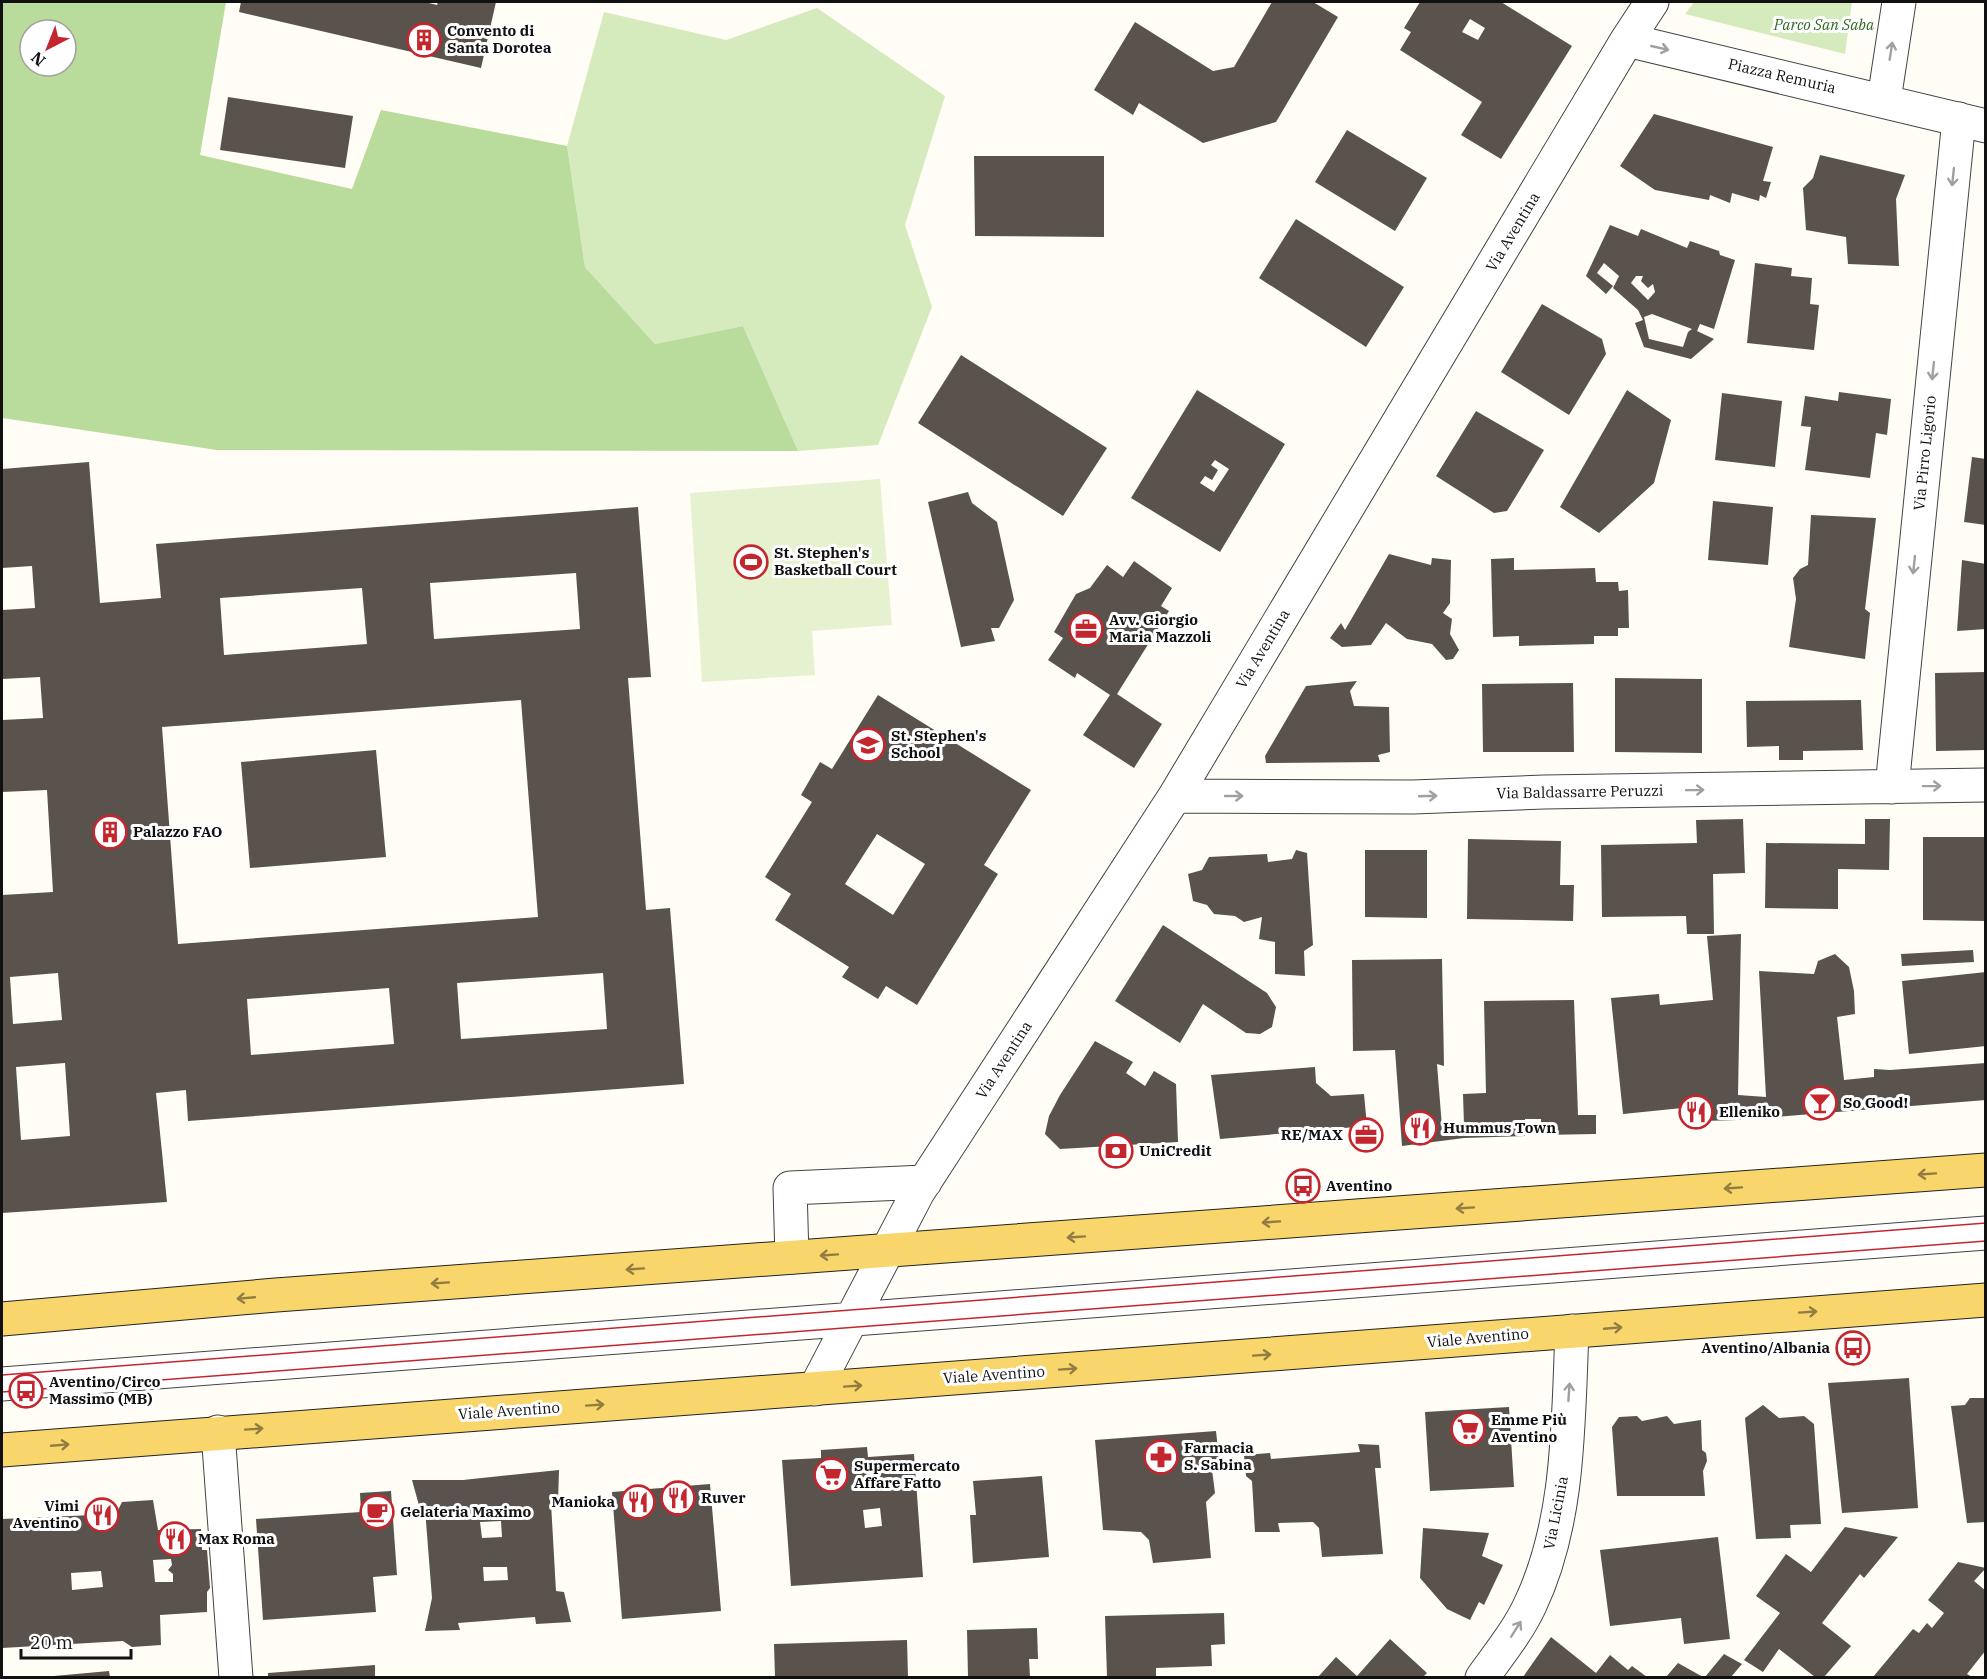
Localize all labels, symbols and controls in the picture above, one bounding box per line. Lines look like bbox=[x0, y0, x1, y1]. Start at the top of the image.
park label: Parco San Saba bbox=[1773, 15, 1875, 34]
north arrow bbox=[18, 18, 78, 78]
place label: Convento di Santa Dorotea bbox=[447, 21, 552, 57]
building icon: Convento di Santa Dorotea bbox=[406, 22, 442, 58]
one-way arrow bbox=[1651, 42, 1670, 54]
one-way arrow bbox=[1886, 42, 1897, 61]
text: N bbox=[27, 47, 49, 71]
street label: Piazza Remuria bbox=[1726, 54, 1838, 97]
one-way arrow bbox=[1947, 167, 1958, 187]
street label: Via Aventina bbox=[1481, 189, 1544, 275]
one-way arrow bbox=[1927, 361, 1938, 381]
street label: Via Pirro Ligorio bbox=[1909, 395, 1940, 511]
place label: St. Stephen's Basketball Court bbox=[774, 543, 897, 579]
sports icon: St. Stephen's Basketball Court bbox=[733, 544, 769, 580]
one-way arrow bbox=[1908, 555, 1919, 575]
street label: Via Aventina bbox=[1231, 606, 1294, 692]
place label: Avv. Giorgio Maria Mazzoli bbox=[1109, 610, 1211, 646]
office icon: Avv. Giorgio Maria Mazzoli bbox=[1068, 611, 1104, 647]
place label: St. Stephen's School bbox=[891, 726, 986, 762]
school or university icon: St. Stephen's School bbox=[850, 727, 886, 763]
one-way arrow bbox=[1922, 780, 1942, 792]
street label: Via Baldassarre Peruzzi bbox=[1496, 781, 1664, 802]
one-way arrow bbox=[1685, 784, 1705, 796]
one-way arrow bbox=[1223, 790, 1243, 802]
one-way arrow bbox=[1418, 791, 1438, 802]
building icon: Palazzo FAO bbox=[92, 814, 128, 850]
place label: Palazzo FAO bbox=[133, 822, 223, 841]
street label: Via Aventina bbox=[971, 1017, 1036, 1102]
bar icon: So Good! bbox=[1802, 1085, 1838, 1121]
place label: So Good! bbox=[1843, 1093, 1908, 1112]
restaurant icon: Elleniko bbox=[1678, 1094, 1714, 1130]
place label: Elleniko bbox=[1719, 1102, 1780, 1121]
restaurant icon: Hummus Town bbox=[1402, 1110, 1438, 1146]
office icon: RE/MAX bbox=[1348, 1117, 1384, 1153]
place label: Hummus Town bbox=[1443, 1118, 1556, 1137]
place label: RE/MAX bbox=[1281, 1125, 1343, 1144]
bank icon: UniCredit bbox=[1098, 1133, 1134, 1169]
place label: UniCredit bbox=[1139, 1141, 1212, 1160]
bus stop icon: Aventino bbox=[1285, 1168, 1321, 1204]
one-way arrow bbox=[1918, 1169, 1938, 1180]
place label: Aventino bbox=[1326, 1176, 1392, 1195]
one-way arrow bbox=[1723, 1183, 1743, 1194]
one-way arrow bbox=[1456, 1202, 1476, 1213]
one-way arrow bbox=[1261, 1217, 1281, 1228]
one-way arrow bbox=[1067, 1232, 1087, 1243]
one-way arrow bbox=[820, 1249, 840, 1260]
one-way arrow bbox=[625, 1263, 645, 1274]
one-way arrow bbox=[431, 1278, 451, 1289]
one-way arrow bbox=[236, 1292, 256, 1303]
one-way arrow bbox=[1797, 1306, 1817, 1317]
one-way arrow bbox=[1603, 1322, 1623, 1333]
street label: Viale Aventino bbox=[1426, 1324, 1530, 1351]
bus stop icon: Aventino/Albania bbox=[1835, 1330, 1871, 1366]
place label: Aventino/Albania bbox=[1701, 1338, 1830, 1357]
one-way arrow bbox=[1252, 1349, 1271, 1360]
street label: Viale Aventino bbox=[942, 1361, 1046, 1388]
one-way arrow bbox=[1057, 1364, 1077, 1375]
place label: Aventino/Circo Massimo (MB) bbox=[49, 1372, 161, 1408]
bus stop icon: Aventino/Circo Massimo (MB) bbox=[8, 1373, 44, 1409]
one-way arrow bbox=[842, 1380, 862, 1391]
one-way arrow bbox=[1564, 1383, 1575, 1403]
street label: Viale Aventino bbox=[457, 1397, 561, 1424]
one-way arrow bbox=[585, 1399, 605, 1410]
place label: Emme Più Aventino bbox=[1491, 1410, 1567, 1446]
supermarket icon: Emme Più Aventino bbox=[1450, 1411, 1486, 1447]
one-way arrow bbox=[244, 1424, 264, 1435]
place label: Farmacia S. Sabina bbox=[1184, 1438, 1254, 1474]
pharmacy icon: Farmacia S. Sabina bbox=[1143, 1439, 1179, 1475]
one-way arrow bbox=[49, 1440, 69, 1451]
place label: Supermercato Affare Fatto bbox=[854, 1456, 960, 1492]
supermarket icon: Supermercato Affare Fatto bbox=[813, 1457, 849, 1493]
street label: Via Licinia bbox=[1539, 1474, 1572, 1551]
restaurant icon: Ruver bbox=[660, 1480, 696, 1516]
restaurant icon: Manioka bbox=[620, 1484, 656, 1520]
place label: Ruver bbox=[701, 1488, 746, 1507]
place label: Manioka bbox=[551, 1492, 615, 1511]
cafe icon: Gelateria Maximo bbox=[359, 1494, 395, 1530]
place label: Vimi Aventino bbox=[13, 1496, 79, 1532]
restaurant icon: Vimi Aventino bbox=[84, 1497, 120, 1533]
place label: Gelateria Maximo bbox=[400, 1502, 532, 1521]
restaurant icon: Max Roma bbox=[157, 1521, 193, 1557]
place label: Max Roma bbox=[198, 1529, 275, 1548]
one-way arrow bbox=[1510, 1621, 1522, 1638]
scale bar bbox=[21, 1622, 130, 1660]
text: 20 m bbox=[30, 1631, 73, 1654]

